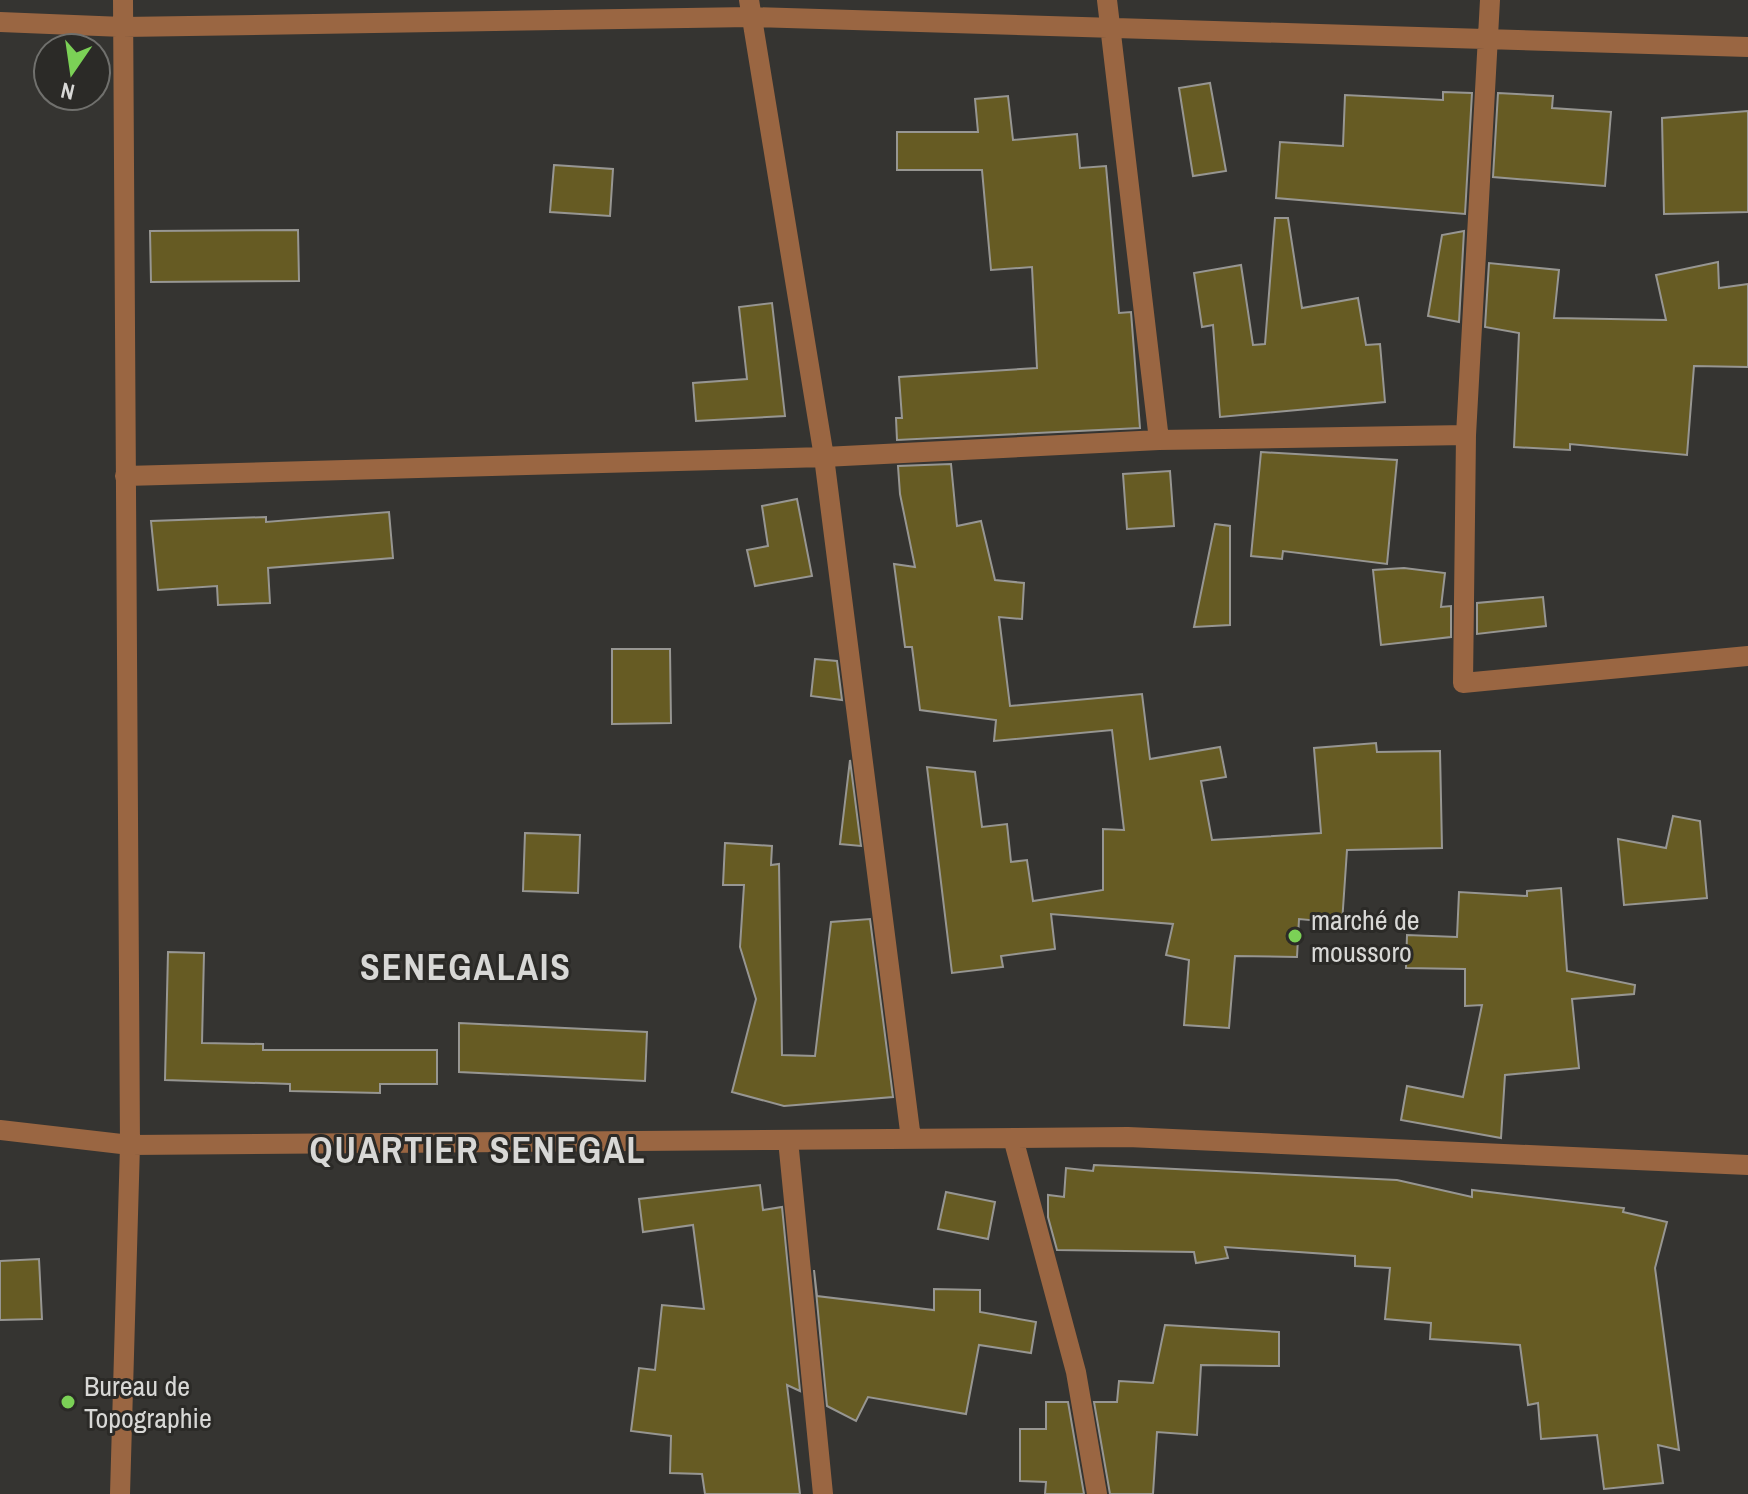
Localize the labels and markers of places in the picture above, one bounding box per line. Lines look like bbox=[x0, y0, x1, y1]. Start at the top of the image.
place label: marché de moussoro bbox=[1311, 901, 1419, 971]
marker: marché de moussoro bbox=[1286, 927, 1304, 945]
place label: Bureau de Topographie bbox=[84, 1367, 212, 1437]
marker: Bureau de Topographie bbox=[59, 1393, 77, 1411]

